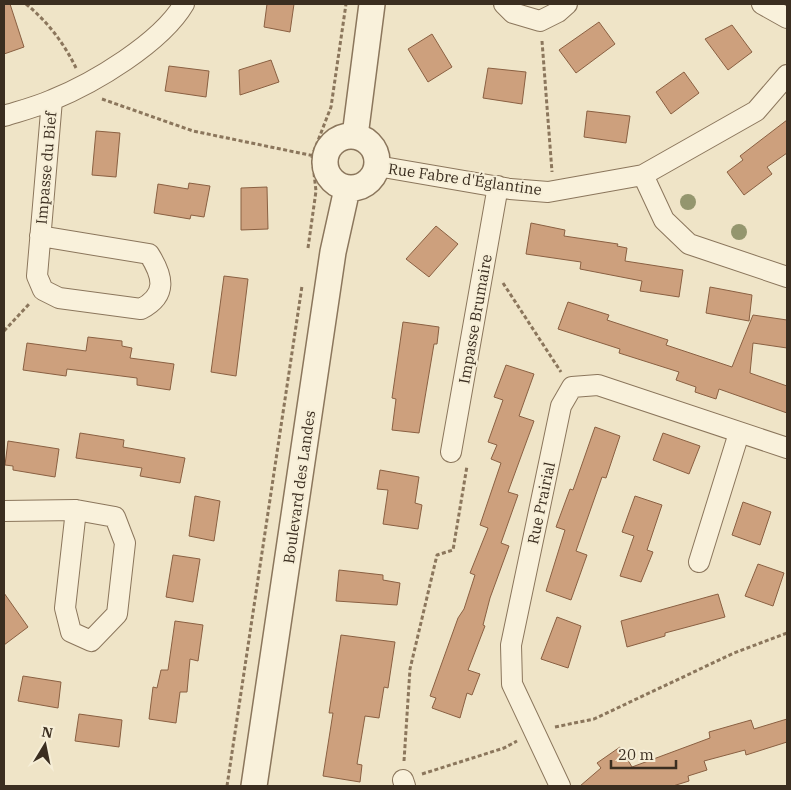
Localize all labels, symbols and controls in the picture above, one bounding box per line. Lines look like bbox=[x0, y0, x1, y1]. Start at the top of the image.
street label: Impasse du Bief bbox=[32, 110, 60, 225]
street label: Rue Fabre d'Églantine bbox=[387, 159, 543, 199]
street label: Impasse Brumaire bbox=[454, 253, 496, 385]
street label: Boulevard des Landes bbox=[279, 409, 319, 565]
street label: Rue Prairial bbox=[523, 460, 559, 546]
north arrow bbox=[20, 720, 70, 770]
text: N bbox=[40, 722, 54, 742]
scale bar bbox=[611, 738, 676, 770]
text: 20 m bbox=[618, 745, 654, 764]

